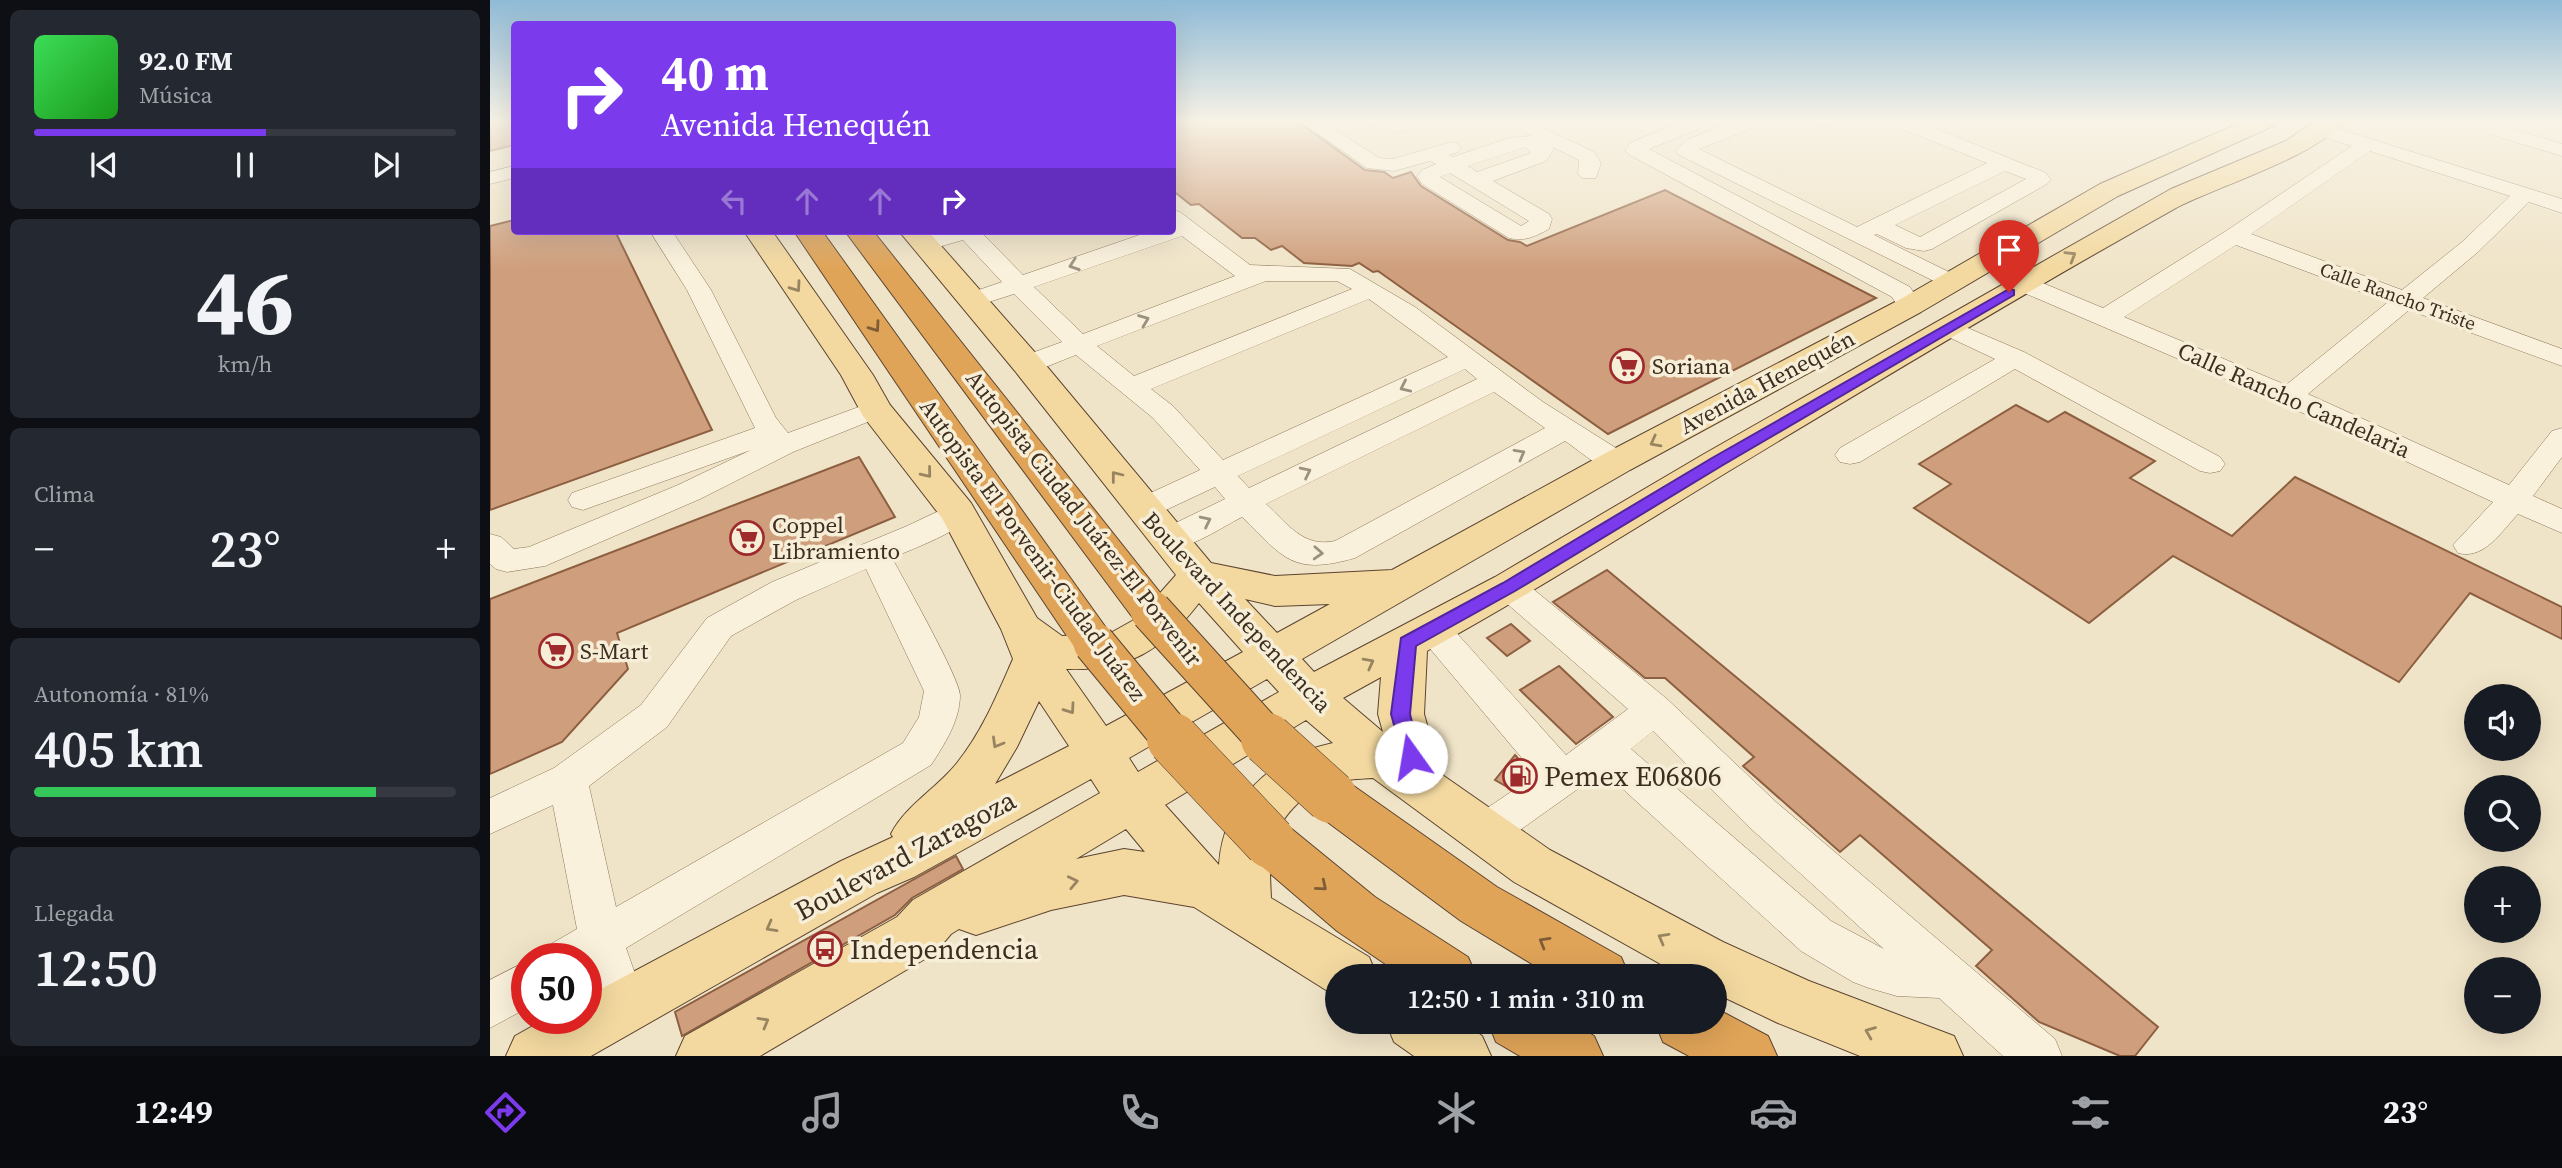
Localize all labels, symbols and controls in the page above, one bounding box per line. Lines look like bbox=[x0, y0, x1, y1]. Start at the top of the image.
text: 40 m bbox=[661, 39, 769, 106]
text: 92.0 FM bbox=[139, 43, 233, 79]
icon: right bbox=[546, 49, 637, 140]
text: Música bbox=[139, 79, 212, 111]
text: Avenida Henequén bbox=[661, 103, 931, 147]
icon: previous bbox=[85, 146, 123, 184]
icon: pause bbox=[226, 146, 264, 184]
icon: next bbox=[367, 146, 405, 184]
icon: left bbox=[715, 182, 753, 220]
icon: ahead bbox=[788, 182, 826, 220]
icon: ahead bbox=[861, 182, 899, 220]
icon: right bbox=[934, 182, 972, 220]
pin bbox=[1979, 220, 2039, 292]
icon: arrive bbox=[1990, 231, 2028, 269]
text: 46 bbox=[196, 240, 294, 364]
one-way arrow bbox=[2064, 251, 2077, 264]
street label: Calle Rancho Triste bbox=[2316, 256, 2480, 336]
one-way arrow bbox=[1068, 257, 1080, 271]
one-way arrow bbox=[788, 279, 800, 292]
one-way arrow bbox=[1137, 314, 1149, 328]
one-way arrow bbox=[867, 319, 879, 332]
street label: Avenida Henequén bbox=[1674, 322, 1860, 442]
street label: Calle Rancho Candelaria bbox=[2173, 334, 2416, 466]
supermarket icon: Soriana bbox=[1608, 347, 1646, 385]
text: km/h bbox=[218, 348, 272, 380]
place label: Soriana bbox=[1652, 350, 1731, 382]
street label: Autopista Ciudad Juárez-El Porvenir bbox=[958, 363, 1210, 673]
one-way arrow bbox=[1400, 379, 1412, 393]
street label: Autopista El Porvenir-Ciudad Juárez bbox=[912, 392, 1154, 708]
one-way arrow bbox=[1650, 434, 1662, 447]
one-way arrow bbox=[1513, 449, 1525, 462]
one-way arrow bbox=[919, 464, 931, 477]
one-way arrow bbox=[1299, 467, 1311, 481]
one-way arrow bbox=[1111, 471, 1124, 483]
text: Clima bbox=[34, 478, 95, 510]
street label: Boulevard Independencia bbox=[1135, 505, 1339, 720]
place label: Coppel Libramiento bbox=[772, 509, 900, 567]
text: 23° bbox=[209, 513, 281, 584]
one-way arrow bbox=[1199, 515, 1211, 529]
supermarket icon: Coppel Libramiento bbox=[728, 519, 766, 557]
text: − bbox=[34, 523, 54, 575]
text: + bbox=[436, 523, 456, 575]
one-way arrow bbox=[1313, 545, 1324, 560]
supermarket icon: S-Mart bbox=[537, 632, 575, 670]
place label: S-Mart bbox=[580, 635, 649, 667]
one-way arrow bbox=[1362, 658, 1375, 671]
text: Autonomía · 81% bbox=[34, 678, 209, 710]
map controls bbox=[2464, 684, 2541, 1034]
button: sound bbox=[2464, 684, 2541, 761]
one-way arrow bbox=[1061, 701, 1074, 714]
text: 405 km bbox=[34, 713, 203, 784]
position arrow bbox=[1374, 720, 1448, 794]
one-way arrow bbox=[992, 736, 1005, 749]
fuel station icon: Pemex E06806 bbox=[1501, 757, 1539, 795]
place label: Pemex E06806 bbox=[1544, 757, 1722, 795]
button: search bbox=[2464, 775, 2541, 852]
street label: Boulevard Zaragoza bbox=[788, 780, 1023, 929]
button: + bbox=[2464, 866, 2541, 943]
one-way arrow bbox=[1067, 876, 1079, 891]
one-way arrow bbox=[1314, 878, 1327, 890]
text: Llegada bbox=[34, 897, 114, 929]
one-way arrow bbox=[765, 918, 778, 932]
bus stop icon: Independencia bbox=[806, 930, 844, 968]
place label: Independencia bbox=[850, 930, 1039, 968]
text: 12:50 bbox=[34, 932, 158, 1003]
one-way arrow bbox=[1658, 933, 1670, 946]
one-way arrow bbox=[1538, 937, 1551, 950]
speed limit sign: 50 bbox=[511, 943, 602, 1034]
button: − bbox=[2464, 957, 2541, 1034]
text: 12:50 · 1 min · 310 m bbox=[1407, 981, 1645, 1017]
one-way arrow bbox=[757, 1017, 770, 1030]
one-way arrow bbox=[1865, 1027, 1877, 1041]
icon: directions bbox=[481, 1088, 530, 1137]
icon: music bbox=[798, 1088, 847, 1137]
icon: phone bbox=[1115, 1088, 1164, 1137]
icon: climate bbox=[1432, 1088, 1481, 1137]
icon: car bbox=[1749, 1088, 1798, 1137]
icon: filters bbox=[2066, 1088, 2115, 1137]
text: 12:49 bbox=[134, 1090, 213, 1134]
text: 23° bbox=[2383, 1090, 2428, 1134]

